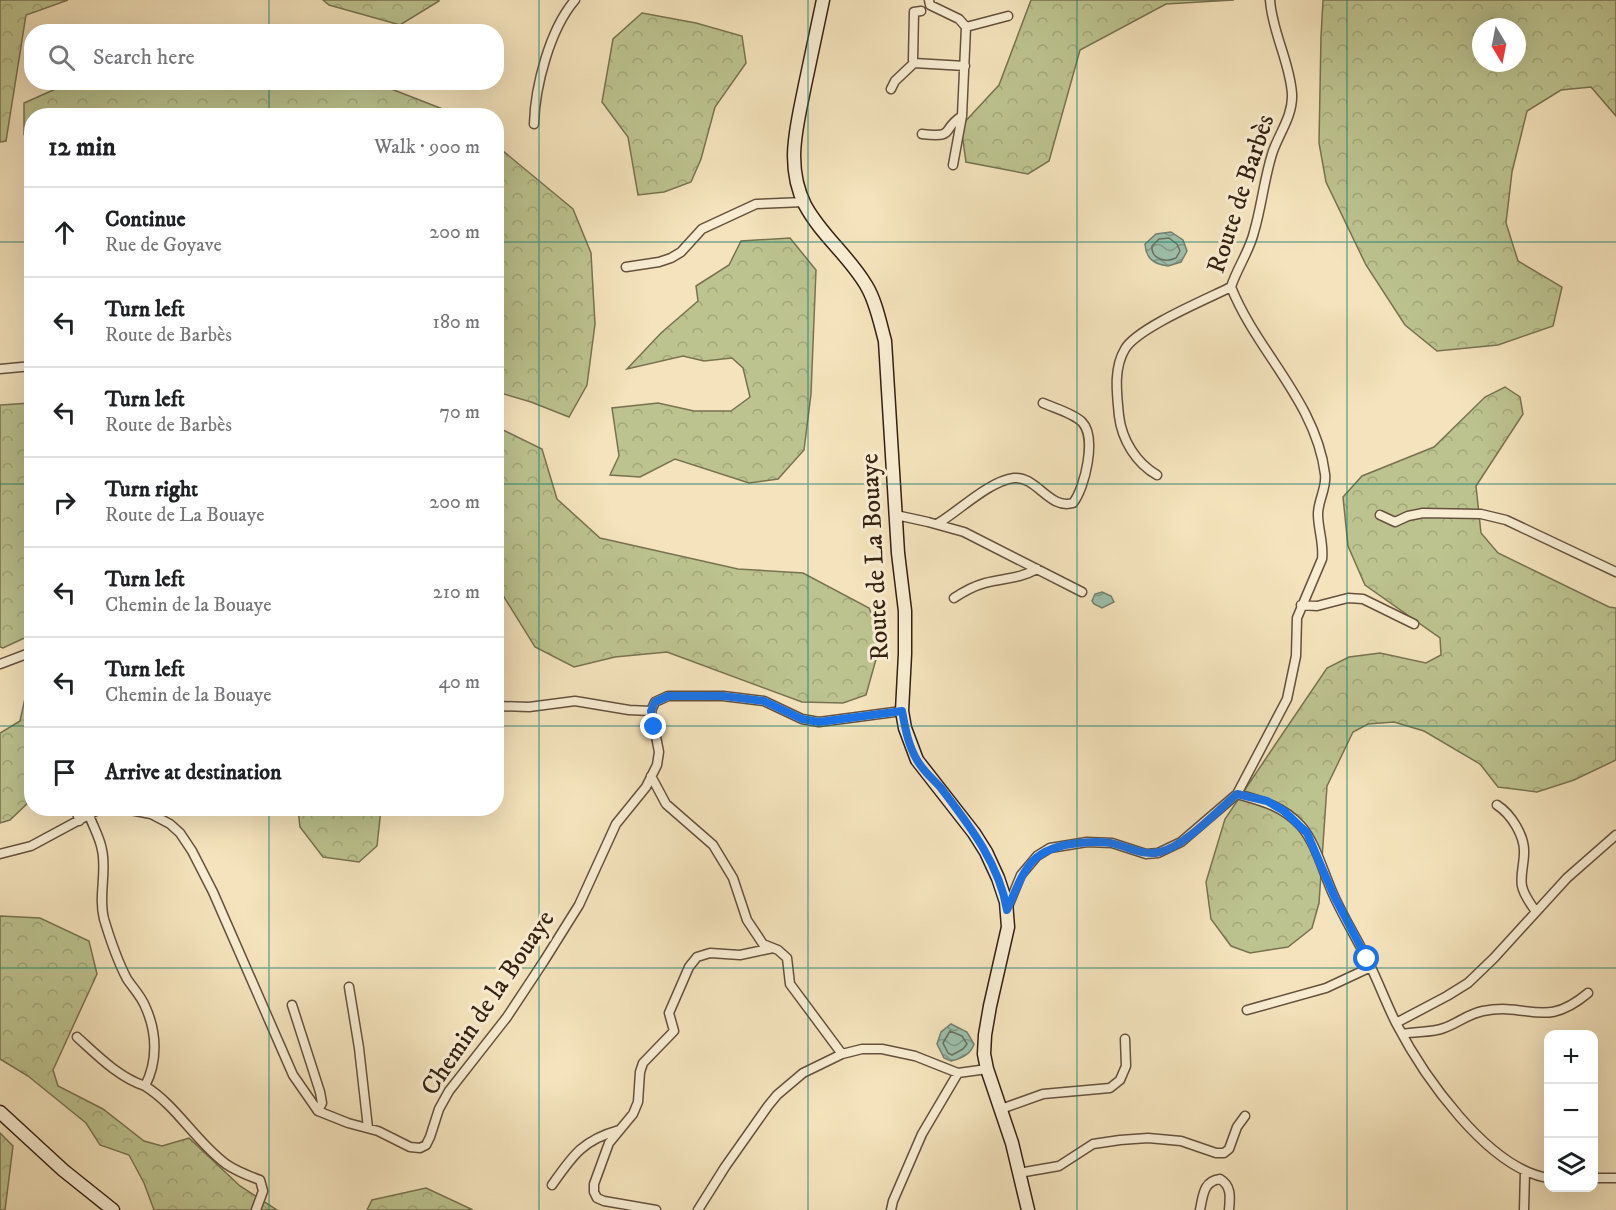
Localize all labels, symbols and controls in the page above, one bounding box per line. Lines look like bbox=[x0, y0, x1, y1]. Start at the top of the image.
north arrow bbox=[1472, 18, 1526, 72]
search box bbox=[24, 24, 504, 90]
icon: search bbox=[45, 41, 78, 74]
text: Search here bbox=[93, 44, 195, 71]
street label: Route de Barbès bbox=[1200, 110, 1282, 278]
text: 12 min bbox=[48, 131, 116, 164]
text: Walk · 900 m bbox=[374, 135, 480, 160]
text: Continue bbox=[105, 206, 186, 233]
icon: ahead bbox=[48, 216, 81, 249]
text: 200 m bbox=[429, 220, 480, 245]
text: Rue de Goyave bbox=[105, 233, 222, 258]
text: Turn left bbox=[105, 296, 185, 323]
icon: left bbox=[48, 306, 81, 339]
text: 180 m bbox=[433, 310, 480, 335]
text: Route de Barbès bbox=[105, 323, 232, 348]
text: Turn left bbox=[105, 386, 185, 413]
icon: left bbox=[48, 396, 81, 429]
text: 70 m bbox=[439, 400, 480, 425]
text: Route de Barbès bbox=[105, 413, 232, 438]
street label: Route de La Bouaye bbox=[853, 453, 897, 661]
text: Turn right bbox=[105, 476, 198, 503]
icon: right bbox=[48, 486, 81, 519]
text: 200 m bbox=[429, 490, 480, 515]
text: Route de La Bouaye bbox=[105, 503, 265, 528]
text: Turn left bbox=[105, 566, 185, 593]
icon: left bbox=[48, 576, 81, 609]
text: 210 m bbox=[433, 580, 480, 605]
text: Chemin de la Bouaye bbox=[105, 593, 271, 618]
text: Turn left bbox=[105, 656, 185, 683]
icon: left bbox=[48, 666, 81, 699]
text: 40 m bbox=[438, 670, 480, 695]
text: Chemin de la Bouaye bbox=[105, 683, 271, 708]
route end bbox=[640, 713, 666, 739]
icon: arrive bbox=[48, 756, 81, 789]
text: Arrive at destination bbox=[105, 759, 282, 786]
street label: Chemin de la Bouaye bbox=[414, 904, 562, 1102]
route start bbox=[1353, 945, 1379, 971]
map controls bbox=[1544, 1030, 1598, 1192]
button: + bbox=[1544, 1030, 1598, 1084]
button: − bbox=[1544, 1084, 1598, 1138]
button: layers bbox=[1544, 1138, 1598, 1192]

